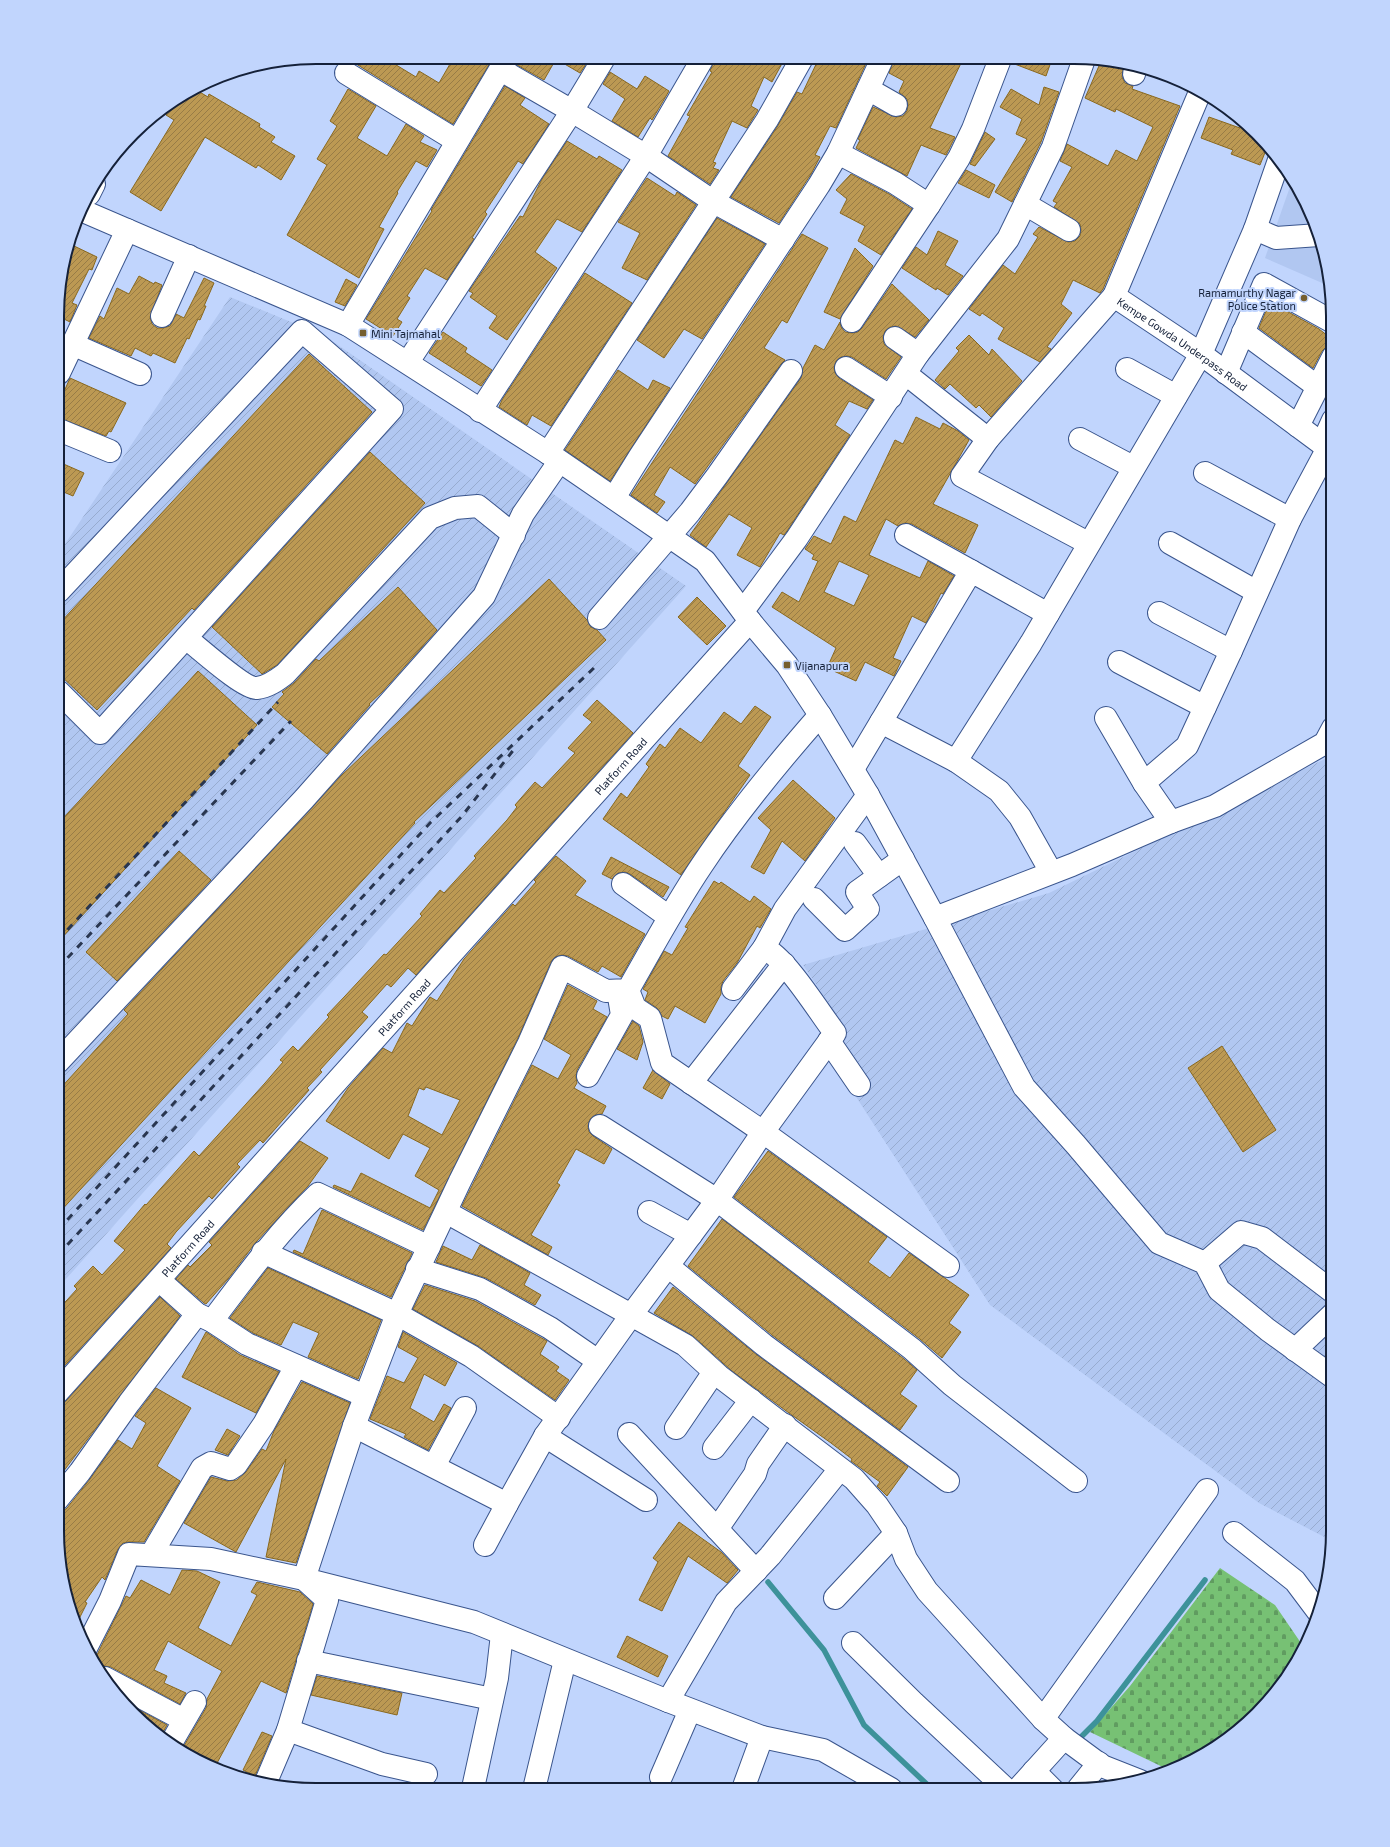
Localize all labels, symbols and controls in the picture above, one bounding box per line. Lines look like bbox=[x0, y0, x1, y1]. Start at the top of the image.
place label: Ramamurthy Nagar Police Station bbox=[1198, 286, 1297, 312]
marker: Ramamurthy Nagar Police Station bbox=[1299, 293, 1309, 303]
street label: Kempe Gowda Underpass Road bbox=[1115, 294, 1250, 393]
place label: Mini Tajmahal bbox=[371, 327, 441, 341]
marker: Mini Tajmahal bbox=[358, 328, 368, 338]
place label: Vijanapura bbox=[795, 659, 849, 673]
marker: Vijanapura bbox=[782, 660, 792, 670]
street label: Platform Road bbox=[591, 734, 649, 797]
street label: Platform Road bbox=[375, 976, 433, 1038]
street label: Platform Road bbox=[158, 1217, 216, 1279]

